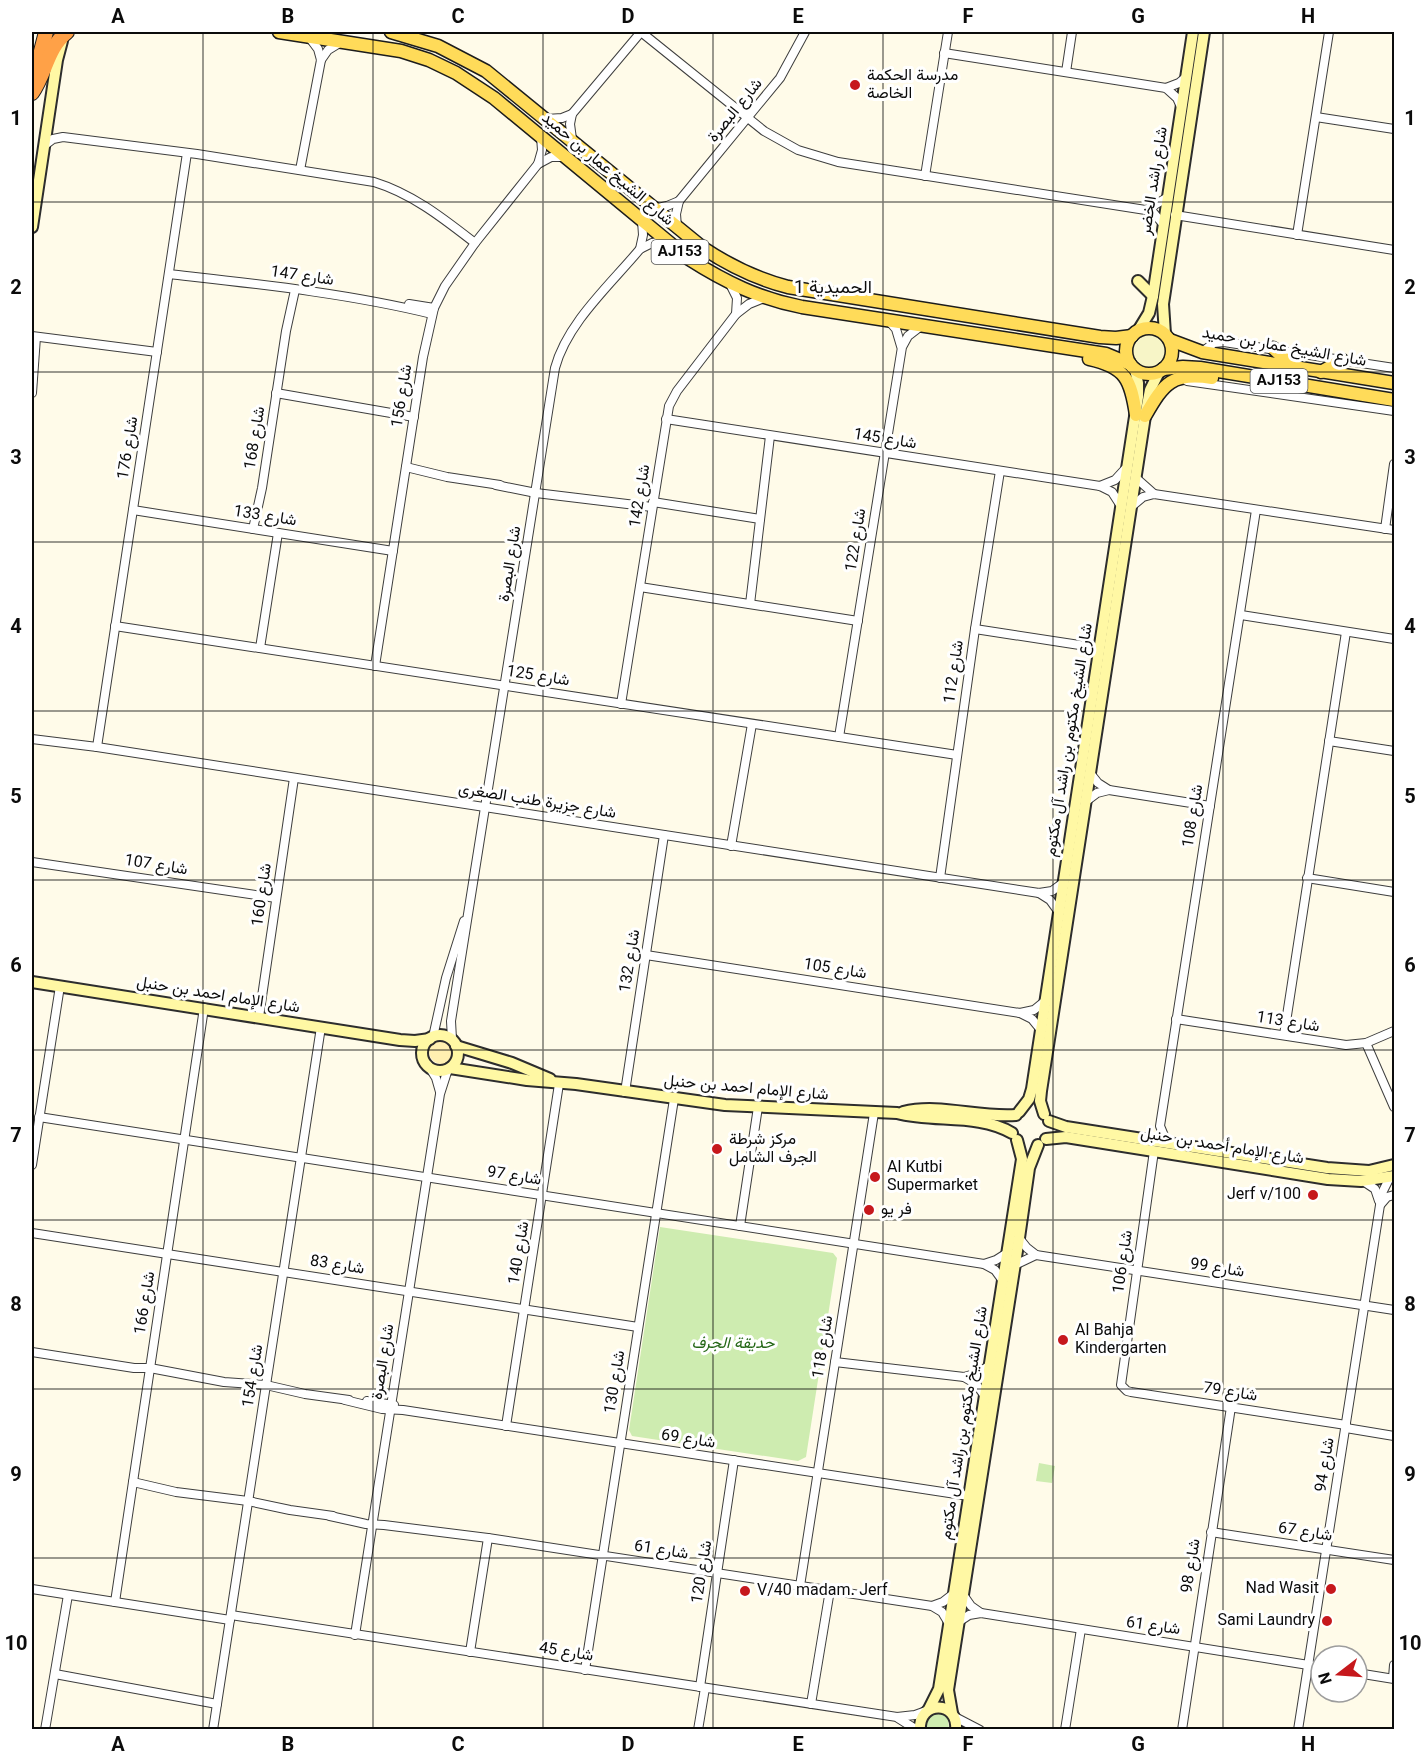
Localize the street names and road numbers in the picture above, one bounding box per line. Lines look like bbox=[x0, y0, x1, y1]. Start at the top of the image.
street label: شارع البصرة bbox=[702, 73, 770, 149]
street label: شارع الشيخ عمار بن حميد bbox=[535, 107, 679, 233]
street label: شارع راشد الخضر bbox=[1134, 125, 1176, 238]
road number: AJ153 bbox=[652, 240, 708, 264]
street label: شارع 147 bbox=[269, 260, 335, 294]
street label: شارع الشيخ عمار بن حميد bbox=[1200, 321, 1368, 375]
street label: شارع 156 bbox=[386, 363, 420, 429]
road number: AJ153 bbox=[1250, 369, 1308, 393]
street label: شارع 168 bbox=[239, 405, 273, 471]
street label: شارع 176 bbox=[112, 415, 146, 481]
street label: شارع 145 bbox=[852, 423, 918, 457]
street label: شارع 142 bbox=[624, 463, 658, 529]
street label: شارع 133 bbox=[232, 500, 298, 534]
street label: شارع 122 bbox=[840, 507, 874, 573]
street label: شارع البصرة bbox=[493, 524, 529, 604]
street label: شارع الشيخ مكتوم بن راشد آل مكتوم bbox=[1039, 621, 1101, 859]
street label: شارع 112 bbox=[938, 639, 972, 705]
street label: شارع 125 bbox=[505, 660, 571, 694]
street label: شارع جزيرة طنب الصغرى bbox=[456, 777, 618, 827]
street label: شارع 108 bbox=[1177, 783, 1211, 849]
street label: شارع 107 bbox=[123, 849, 189, 883]
street label: شارع 160 bbox=[246, 862, 280, 928]
street label: شارع 132 bbox=[614, 928, 648, 994]
street label: شارع 105 bbox=[802, 953, 868, 987]
street label: شارع الإمام احمد بن حنبل bbox=[134, 971, 302, 1021]
street label: شارع 113 bbox=[1255, 1006, 1321, 1040]
street label: شارع الإمام احمد بن حنبل bbox=[663, 1069, 829, 1109]
street label: شارع الإمام أحمد بن حنبل bbox=[1138, 1122, 1306, 1172]
street label: شارع 97 bbox=[485, 1160, 543, 1194]
street label: شارع 140 bbox=[503, 1220, 537, 1286]
street label: شارع 106 bbox=[1107, 1229, 1141, 1295]
street label: شارع 83 bbox=[308, 1249, 366, 1283]
street label: شارع 99 bbox=[1188, 1252, 1246, 1286]
street label: شارع 166 bbox=[129, 1270, 163, 1336]
street label: شارع الشيخ مكتوم بن راشد آل مكتوم bbox=[934, 1304, 996, 1542]
street label: شارع 118 bbox=[807, 1314, 841, 1380]
street label: شارع البصرة bbox=[366, 1322, 402, 1402]
street label: شارع 154 bbox=[237, 1343, 271, 1409]
street label: شارع 130 bbox=[599, 1349, 633, 1415]
street label: شارع 79 bbox=[1201, 1376, 1259, 1410]
street label: شارع 69 bbox=[659, 1423, 717, 1457]
street label: شارع 94 bbox=[1309, 1436, 1343, 1494]
street label: شارع 67 bbox=[1276, 1516, 1334, 1550]
street label: شارع 61 bbox=[632, 1534, 690, 1568]
street label: شارع 98 bbox=[1175, 1537, 1209, 1595]
street label: شارع 120 bbox=[686, 1539, 720, 1605]
street label: شارع 61 bbox=[1124, 1611, 1182, 1643]
street label: شارع 45 bbox=[537, 1636, 595, 1670]

